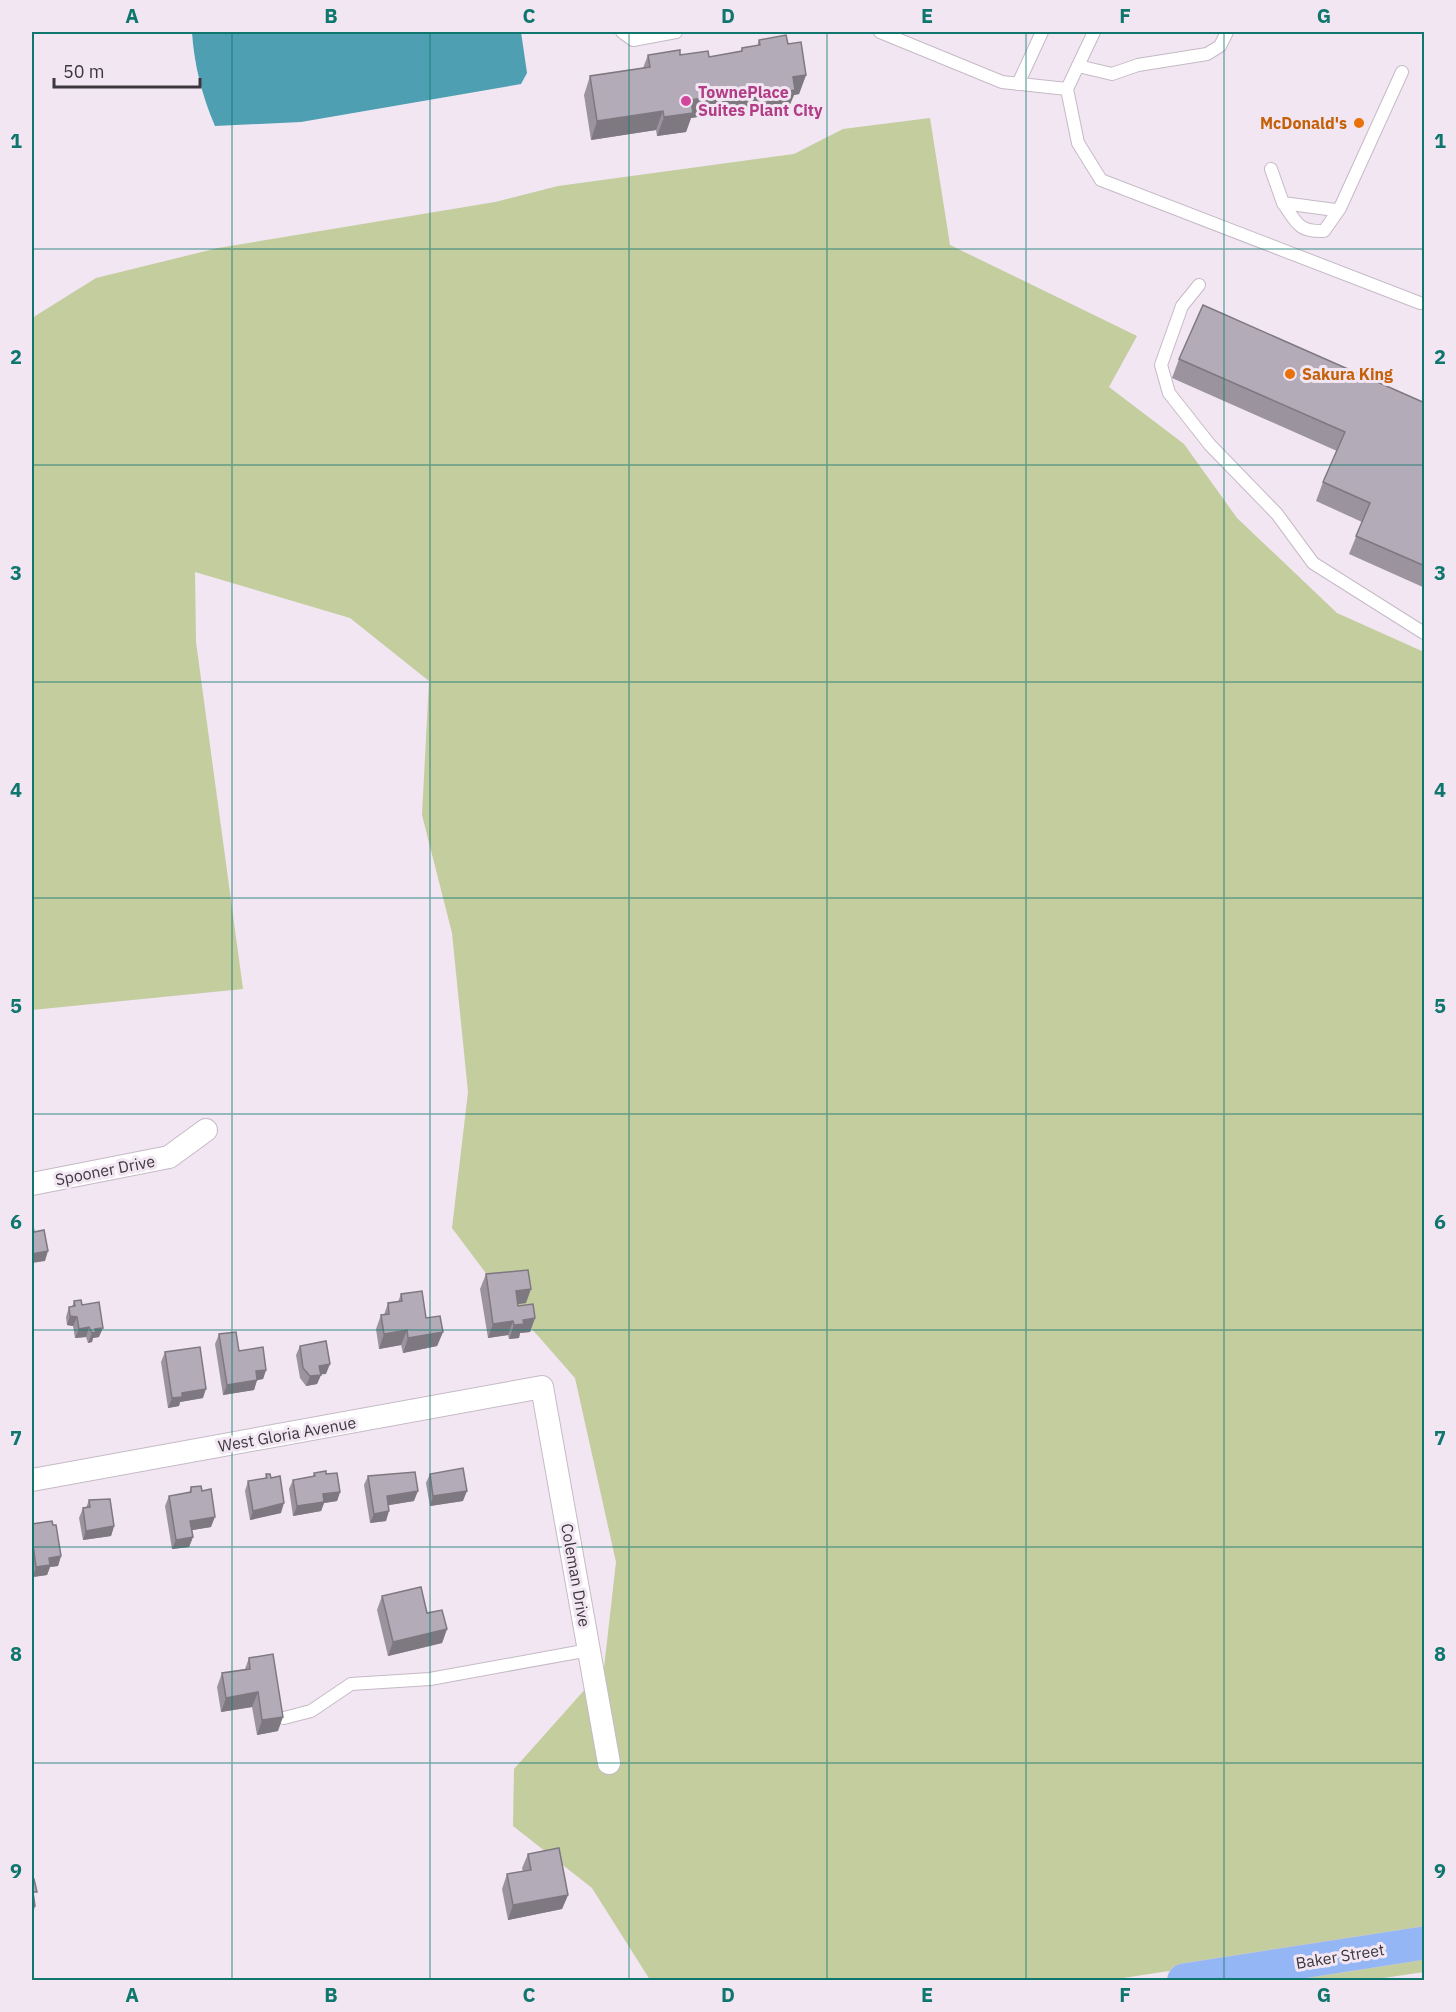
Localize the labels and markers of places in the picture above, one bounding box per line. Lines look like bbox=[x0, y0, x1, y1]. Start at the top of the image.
place label: TownePlace Suites Plant City bbox=[698, 82, 823, 120]
marker: TownePlace Suites Plant City bbox=[679, 94, 693, 108]
place label: McDonald's bbox=[1260, 113, 1347, 133]
marker: McDonald's bbox=[1352, 116, 1366, 130]
place label: Sakura King bbox=[1302, 364, 1393, 384]
marker: Sakura King bbox=[1283, 367, 1297, 381]

